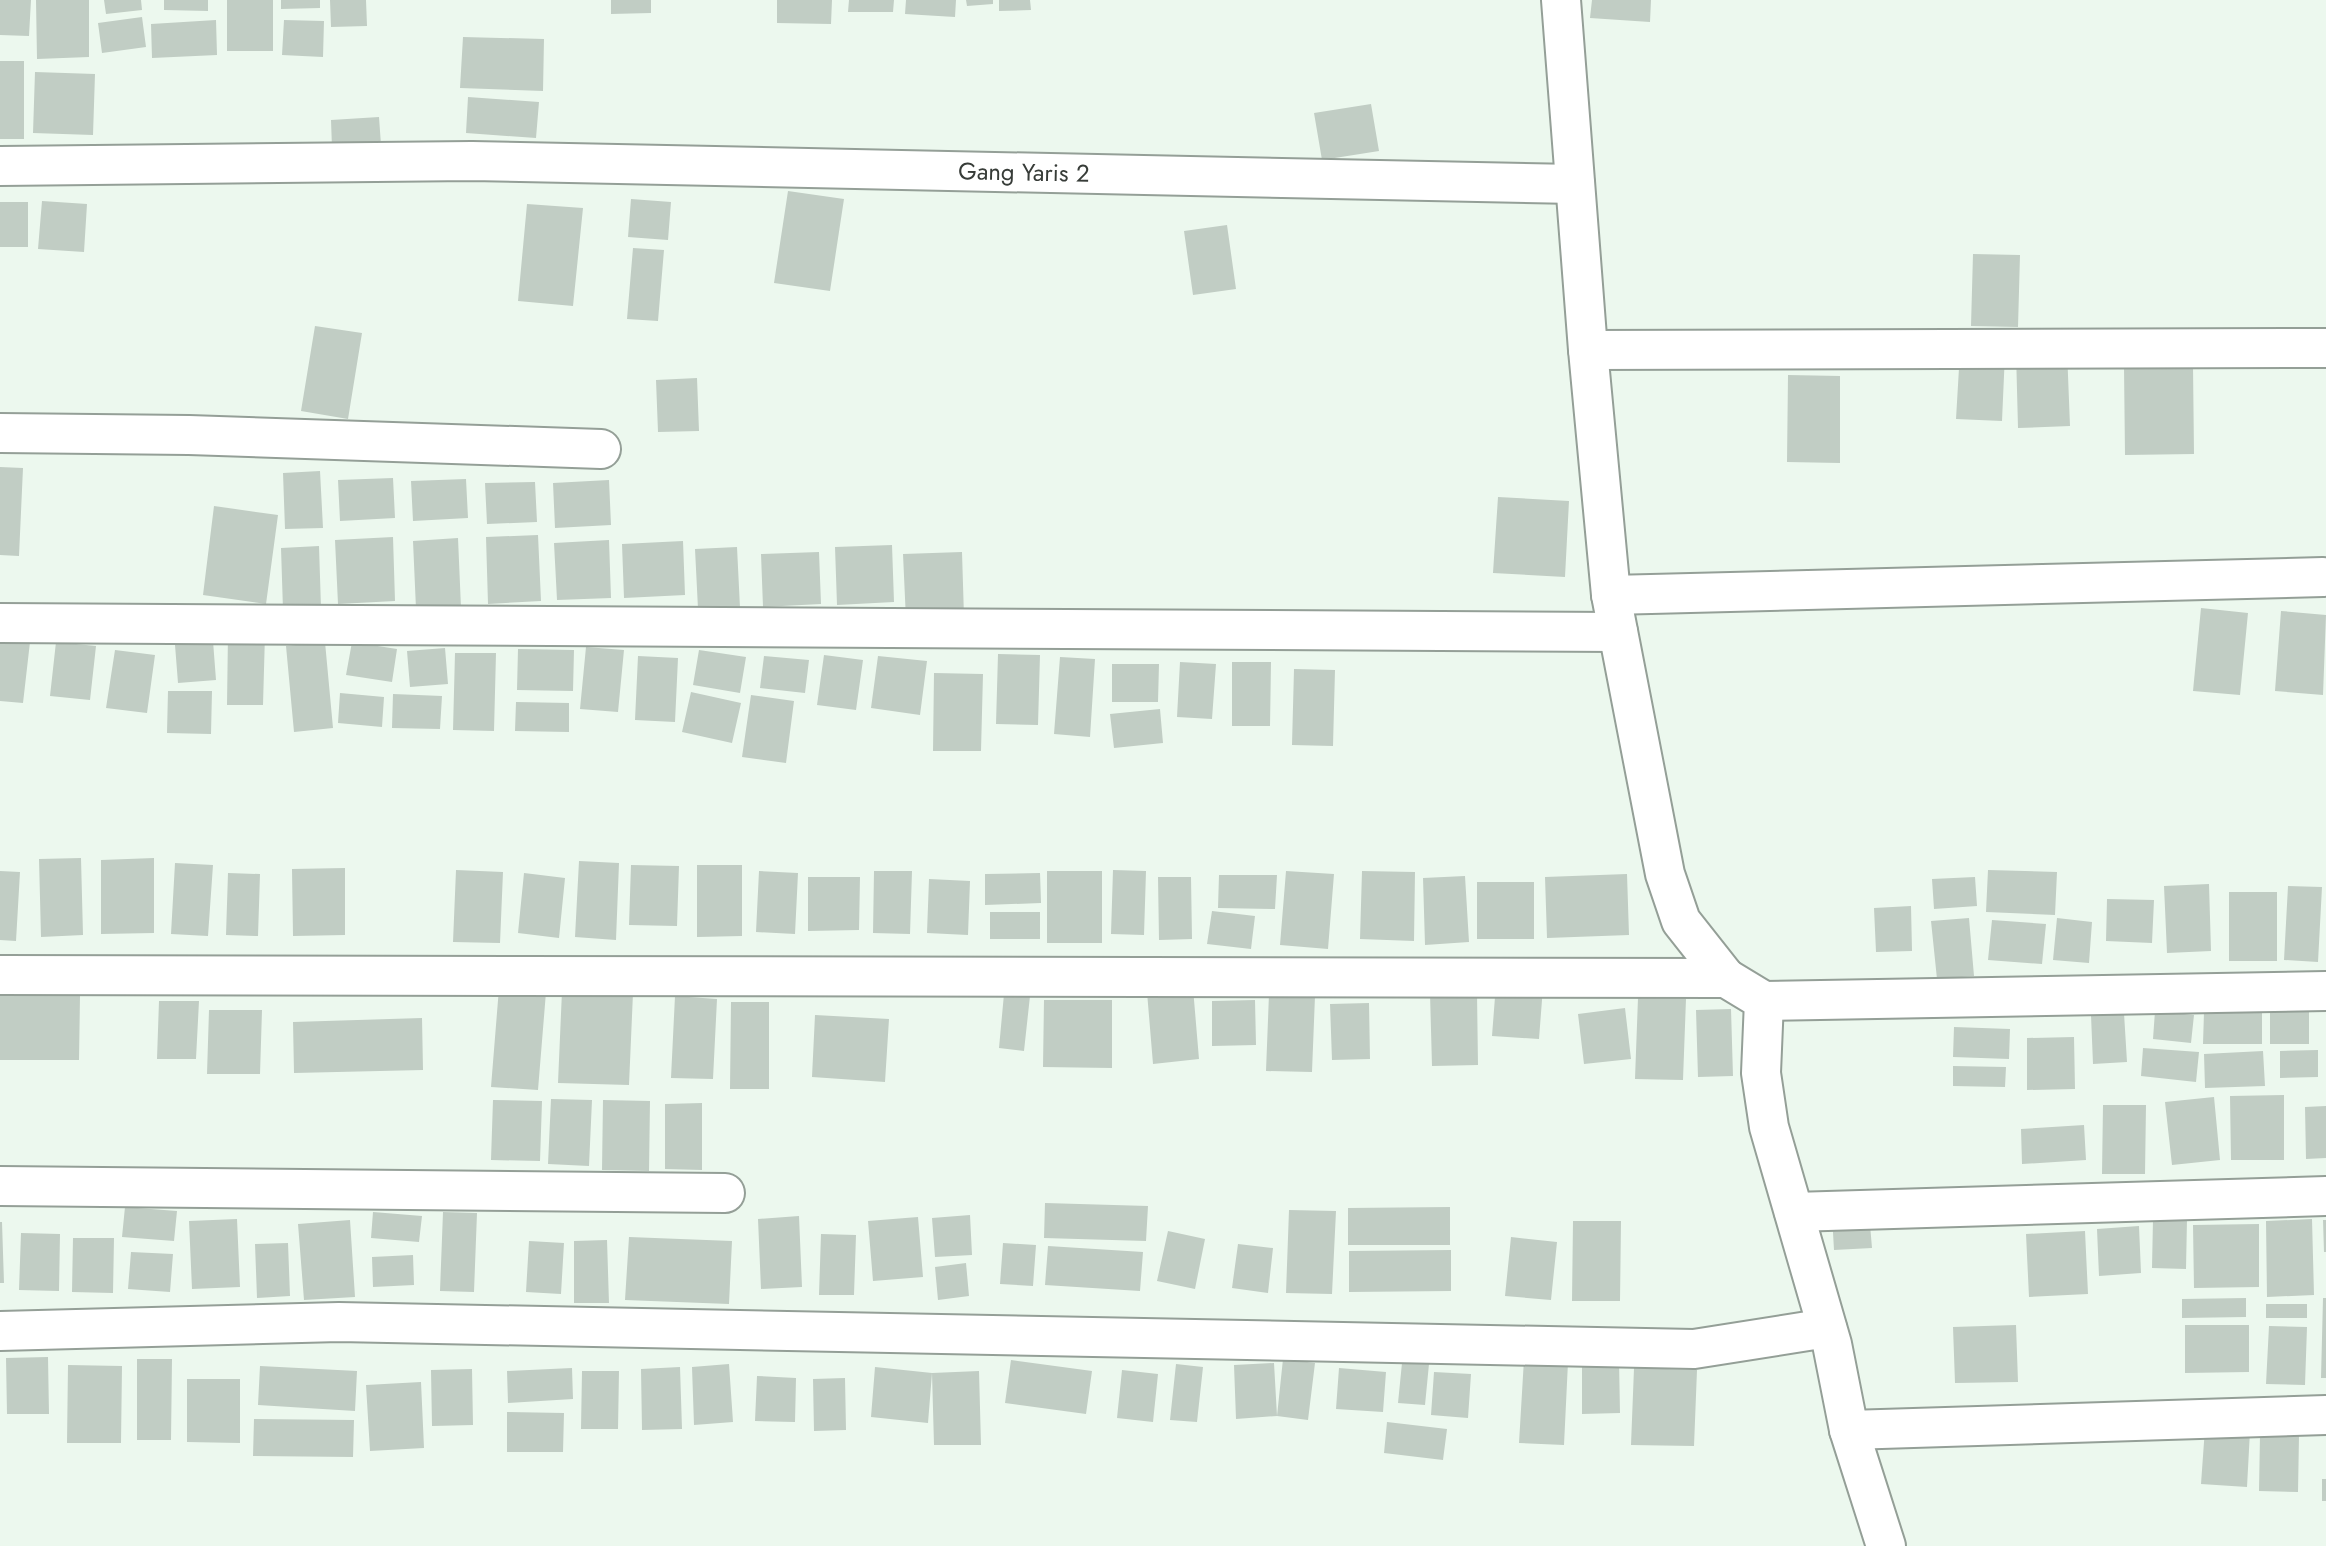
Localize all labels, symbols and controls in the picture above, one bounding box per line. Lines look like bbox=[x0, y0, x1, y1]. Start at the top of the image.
street label: Gang Yaris 2 bbox=[958, 153, 1090, 191]

